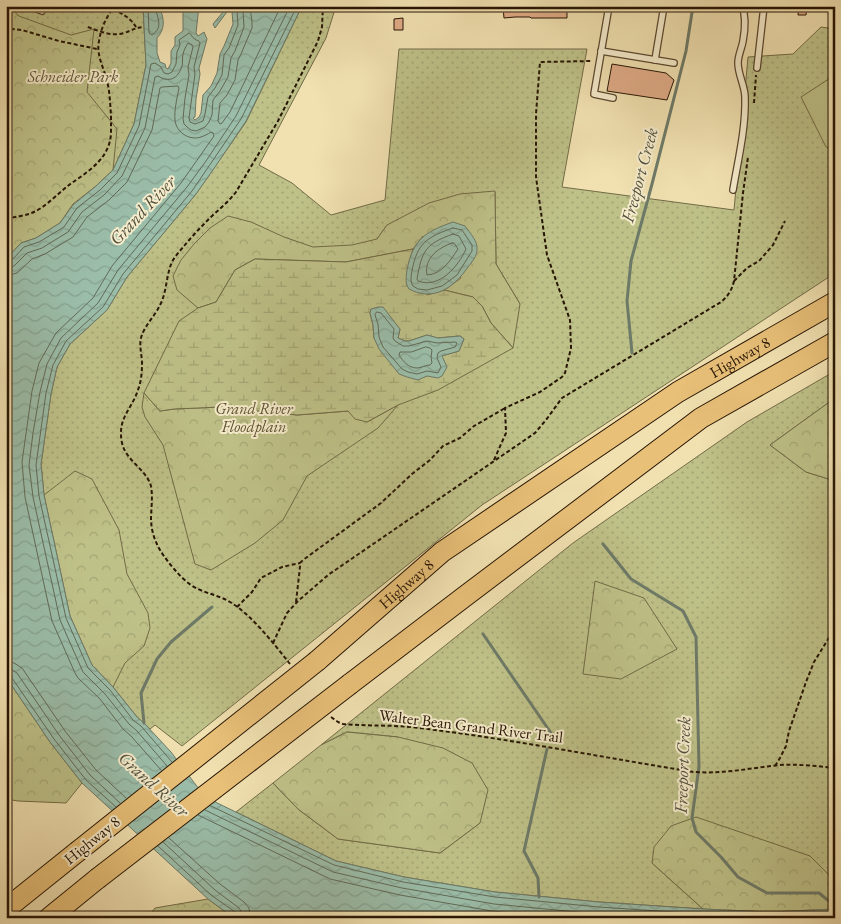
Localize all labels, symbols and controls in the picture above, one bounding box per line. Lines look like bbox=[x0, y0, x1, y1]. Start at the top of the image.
park label: Schneider Park bbox=[27, 66, 119, 87]
water label: Freeport Creek bbox=[615, 125, 664, 226]
water label: Grand River bbox=[104, 169, 181, 250]
street label: Highway 8 bbox=[706, 331, 774, 382]
park label: Grand River Floodplain bbox=[215, 398, 294, 437]
street label: Highway 8 bbox=[374, 553, 438, 613]
street label: Walter Bean Grand River Trail bbox=[378, 704, 564, 748]
water label: Freeport Creek bbox=[669, 716, 696, 815]
water label: Grand River bbox=[114, 746, 195, 823]
street label: Highway 8 bbox=[60, 811, 125, 869]

